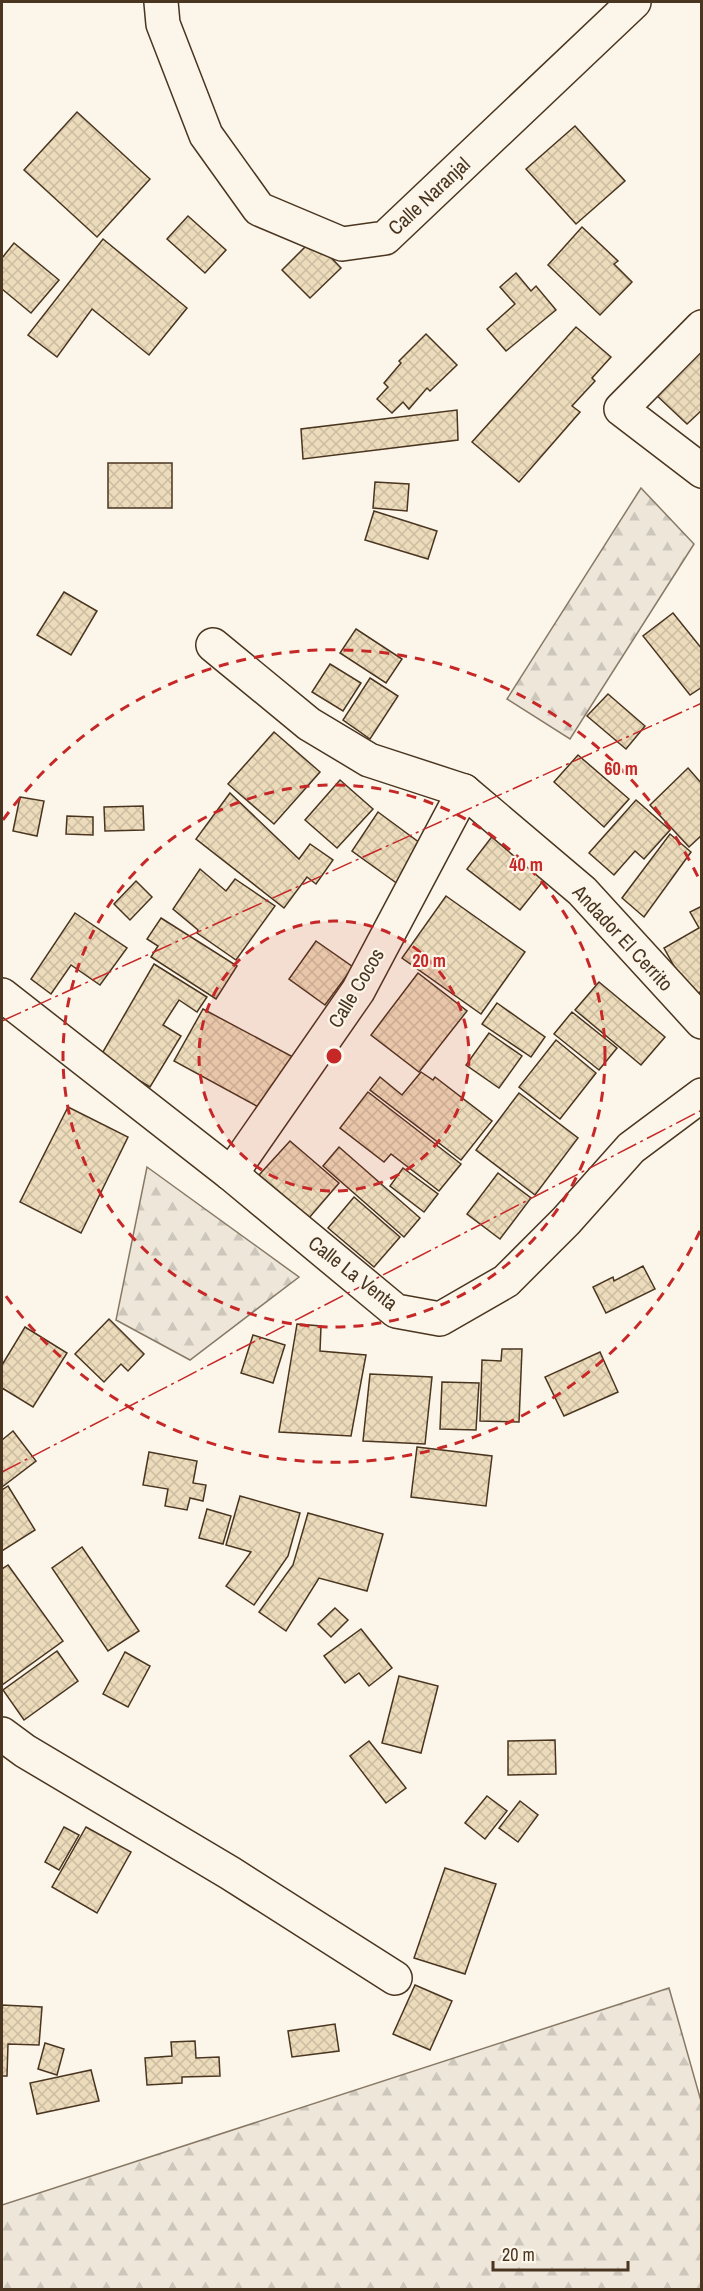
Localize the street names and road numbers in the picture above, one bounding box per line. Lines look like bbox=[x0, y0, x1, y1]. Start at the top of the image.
street label: Calle Naranjal bbox=[382, 151, 476, 241]
street label: Andador El Cerrito bbox=[566, 878, 680, 997]
street label: Calle Cocos bbox=[321, 943, 390, 1033]
street label: Calle La Venta bbox=[303, 1229, 404, 1316]

